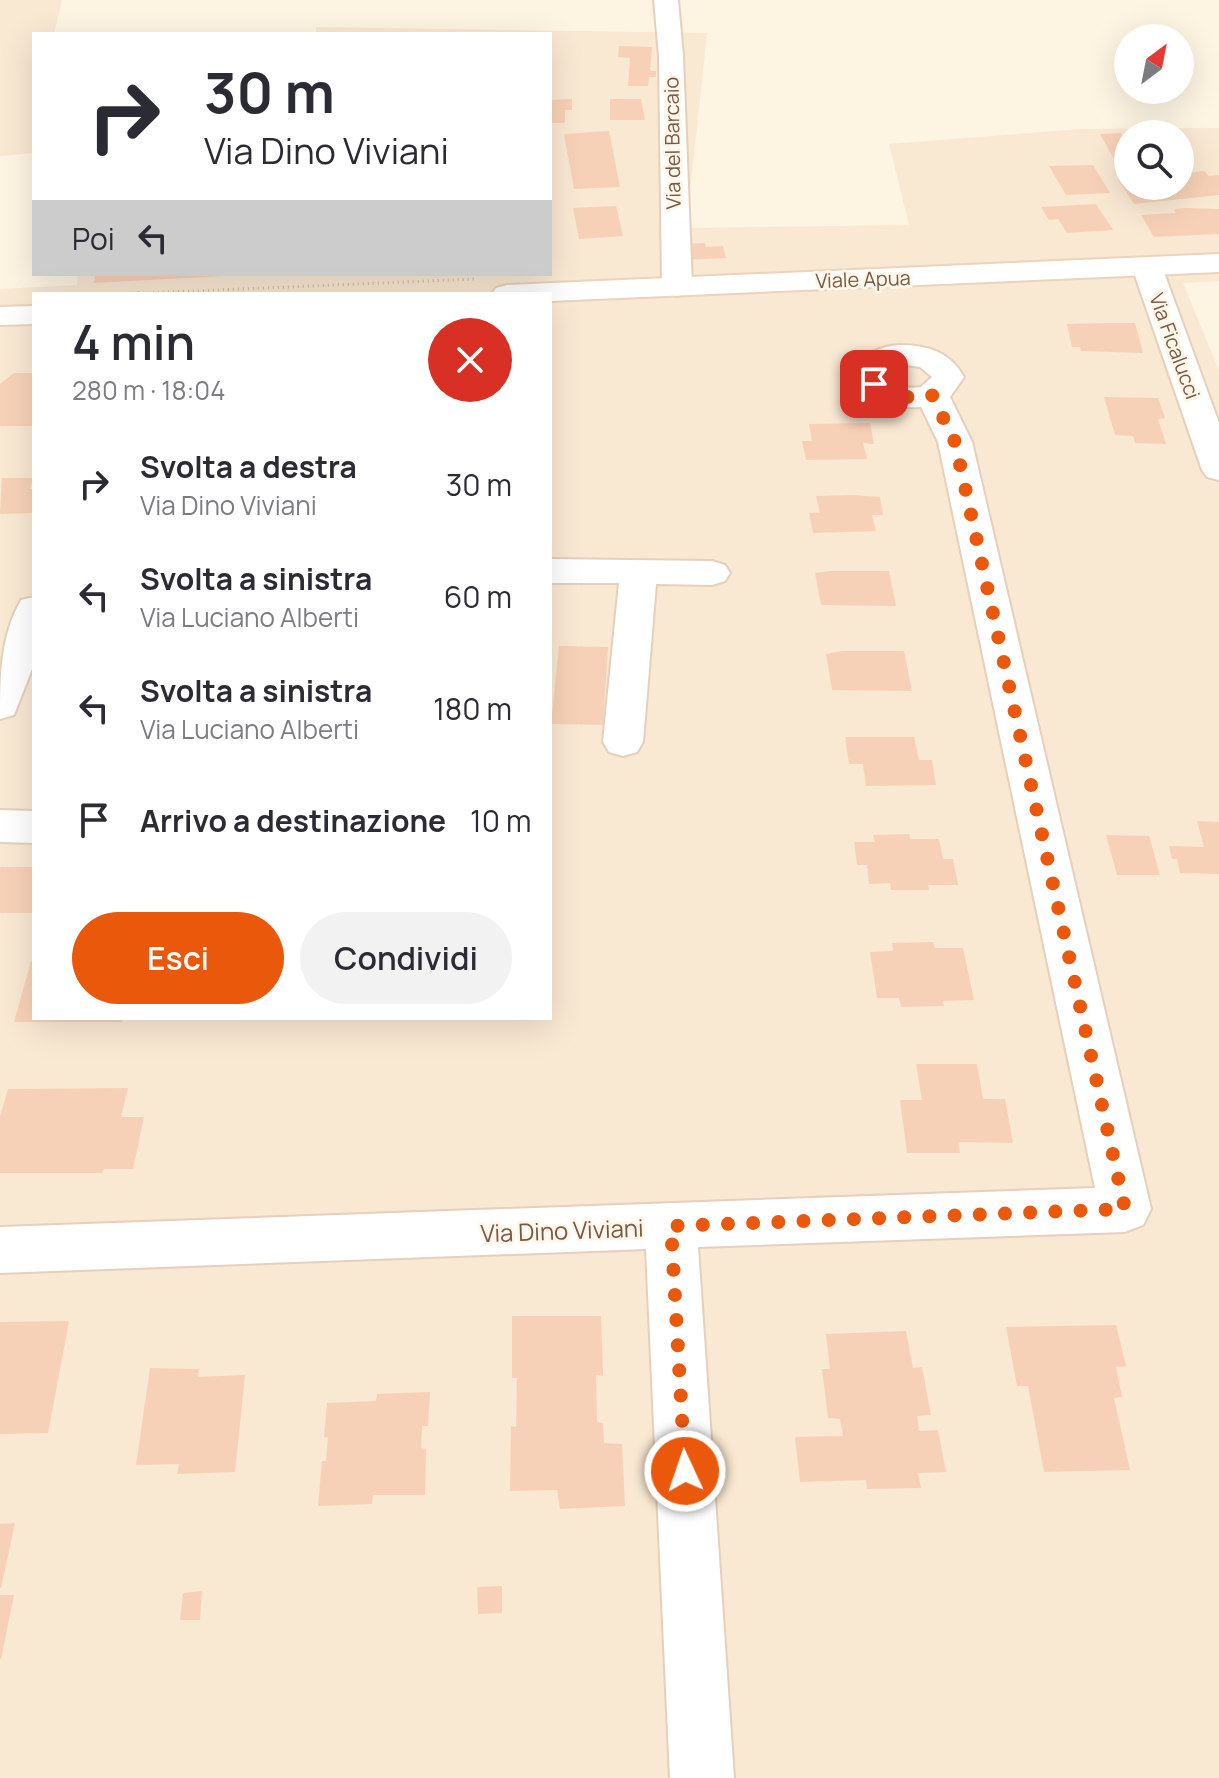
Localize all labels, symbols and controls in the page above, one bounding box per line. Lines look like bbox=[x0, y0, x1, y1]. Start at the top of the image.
north arrow bbox=[1114, 24, 1194, 104]
map controls bbox=[1114, 24, 1194, 200]
text: 30 m bbox=[204, 53, 335, 130]
icon: right bbox=[72, 64, 176, 168]
street label: Via del Barcaio bbox=[657, 76, 687, 210]
button: search bbox=[1114, 120, 1194, 200]
text: Via Dino Viviani bbox=[204, 126, 449, 175]
icon: left bbox=[131, 216, 175, 260]
text: Poi bbox=[72, 218, 115, 259]
street label: Viale Apua bbox=[815, 264, 911, 294]
street label: Via Ficalucci bbox=[1143, 289, 1207, 403]
text: 4 min bbox=[72, 309, 195, 374]
button: close bbox=[428, 318, 512, 402]
pin bbox=[840, 350, 908, 418]
icon: arrive bbox=[852, 362, 896, 406]
text: 280 m · 18:04 bbox=[72, 372, 226, 408]
text: Svolta a destra bbox=[140, 446, 357, 487]
icon: right bbox=[72, 462, 116, 506]
text: 30 m bbox=[446, 464, 512, 505]
text: Via Dino Viviani bbox=[140, 487, 317, 523]
text: Svolta a sinistra bbox=[140, 558, 372, 599]
icon: left bbox=[72, 574, 116, 618]
text: 60 m bbox=[444, 576, 512, 617]
text: Via Luciano Alberti bbox=[140, 599, 359, 635]
text: Svolta a sinistra bbox=[140, 670, 372, 711]
icon: left bbox=[72, 686, 116, 730]
text: 180 m bbox=[433, 688, 512, 729]
text: Via Luciano Alberti bbox=[140, 711, 359, 747]
icon: arrive bbox=[72, 798, 116, 842]
text: Arrivo a destinazione bbox=[140, 800, 446, 841]
text: 10 m bbox=[470, 800, 532, 841]
button: Esci bbox=[72, 912, 284, 1004]
button: Condividi bbox=[300, 912, 512, 1004]
street label: Via Dino Viviani bbox=[480, 1211, 644, 1249]
position arrow bbox=[643, 1429, 727, 1513]

